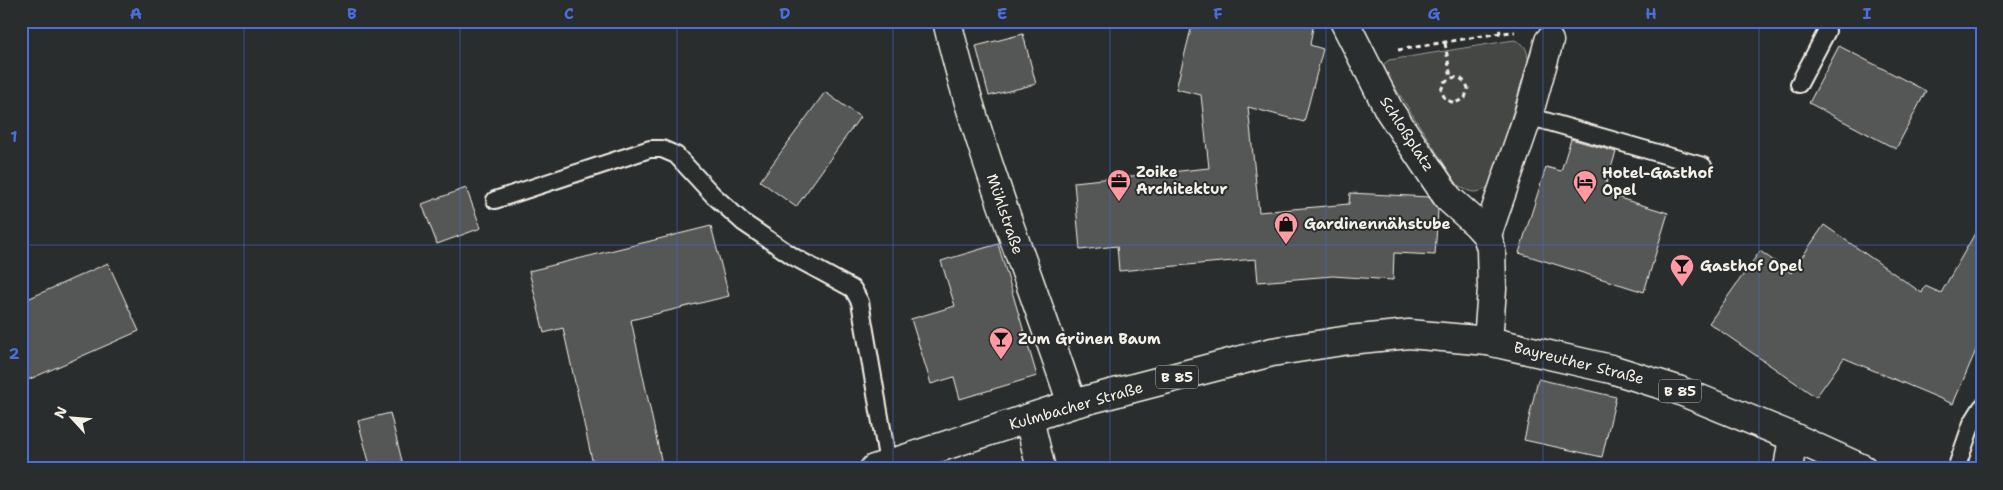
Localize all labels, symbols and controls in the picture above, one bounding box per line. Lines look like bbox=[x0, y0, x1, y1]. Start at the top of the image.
text: A bbox=[130, 3, 142, 24]
text: B bbox=[347, 3, 357, 24]
text: C bbox=[564, 3, 574, 24]
text: D bbox=[779, 3, 791, 24]
text: E bbox=[997, 3, 1007, 24]
text: F bbox=[1213, 3, 1223, 24]
text: G bbox=[1428, 3, 1441, 24]
text: H bbox=[1645, 3, 1657, 24]
text: I bbox=[1863, 3, 1872, 24]
street label: Schloßplatz bbox=[1375, 93, 1439, 175]
text: 1 bbox=[10, 126, 18, 147]
place label: Zoike Architektur bbox=[1136, 162, 1228, 199]
place label: Hotel-Gasthof Opel bbox=[1602, 163, 1713, 200]
office icon: Zoike Architektur bbox=[1106, 168, 1132, 202]
hotel icon: Hotel-Gasthof Opel bbox=[1572, 169, 1598, 203]
street label: Mühlstraße bbox=[982, 171, 1028, 257]
shop icon: Gardinennähstube bbox=[1273, 211, 1299, 245]
place label: Gardinennähstube bbox=[1304, 214, 1451, 234]
bar icon: Gasthof Opel bbox=[1669, 253, 1695, 287]
place label: Gasthof Opel bbox=[1700, 256, 1803, 276]
bar icon: Zum Grünen Baum bbox=[988, 326, 1014, 360]
place label: Zum Grünen Baum bbox=[1018, 329, 1161, 349]
street label: Bayreuther Straße bbox=[1512, 337, 1646, 389]
text: 2 bbox=[8, 343, 20, 364]
road number: B 85 bbox=[1156, 366, 1198, 388]
street label: Kulmbacher Straße bbox=[1007, 377, 1145, 435]
road number: B 85 bbox=[1659, 380, 1701, 402]
north arrow bbox=[48, 392, 98, 442]
text: N bbox=[50, 403, 71, 421]

